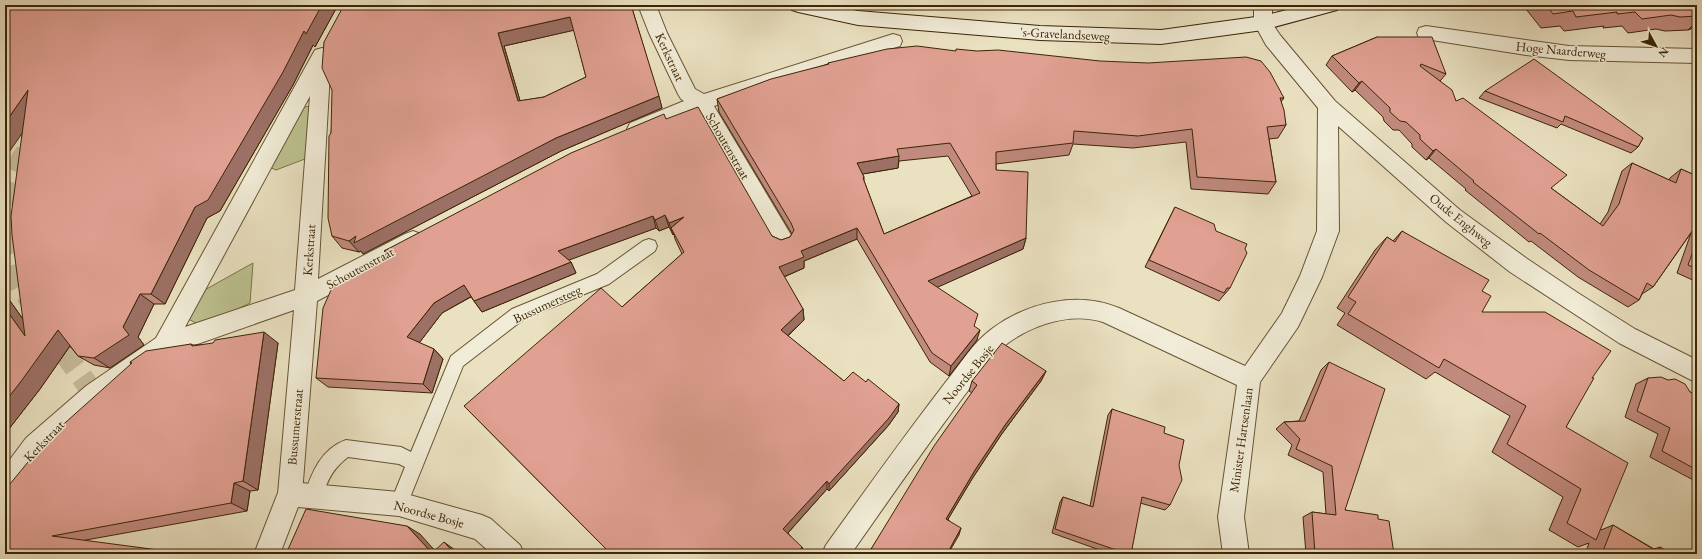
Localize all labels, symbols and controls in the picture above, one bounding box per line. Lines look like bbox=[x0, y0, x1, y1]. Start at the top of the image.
street label: 's-Gravelandseweg bbox=[1020, 23, 1111, 45]
north arrow bbox=[1636, 26, 1676, 66]
street label: Kerkstraat bbox=[651, 30, 689, 84]
street label: Hoge Naarderweg bbox=[1515, 38, 1607, 62]
text: N bbox=[1655, 45, 1672, 60]
street label: Schoutenstraat bbox=[702, 110, 754, 182]
street label: Oude Enghweg bbox=[1426, 189, 1496, 251]
street label: Kerkstraat bbox=[299, 224, 319, 276]
street label: Schoutenstraat bbox=[323, 243, 397, 293]
street label: Bussumersteeg bbox=[510, 281, 584, 327]
street label: Noordse Bosje bbox=[939, 341, 997, 407]
street label: Minister Hartsenlaan bbox=[1225, 386, 1257, 494]
street label: Bussumerstraat bbox=[283, 388, 307, 466]
street label: Kerkstraat bbox=[20, 417, 68, 465]
street label: Noordse Bosje bbox=[392, 496, 466, 532]

